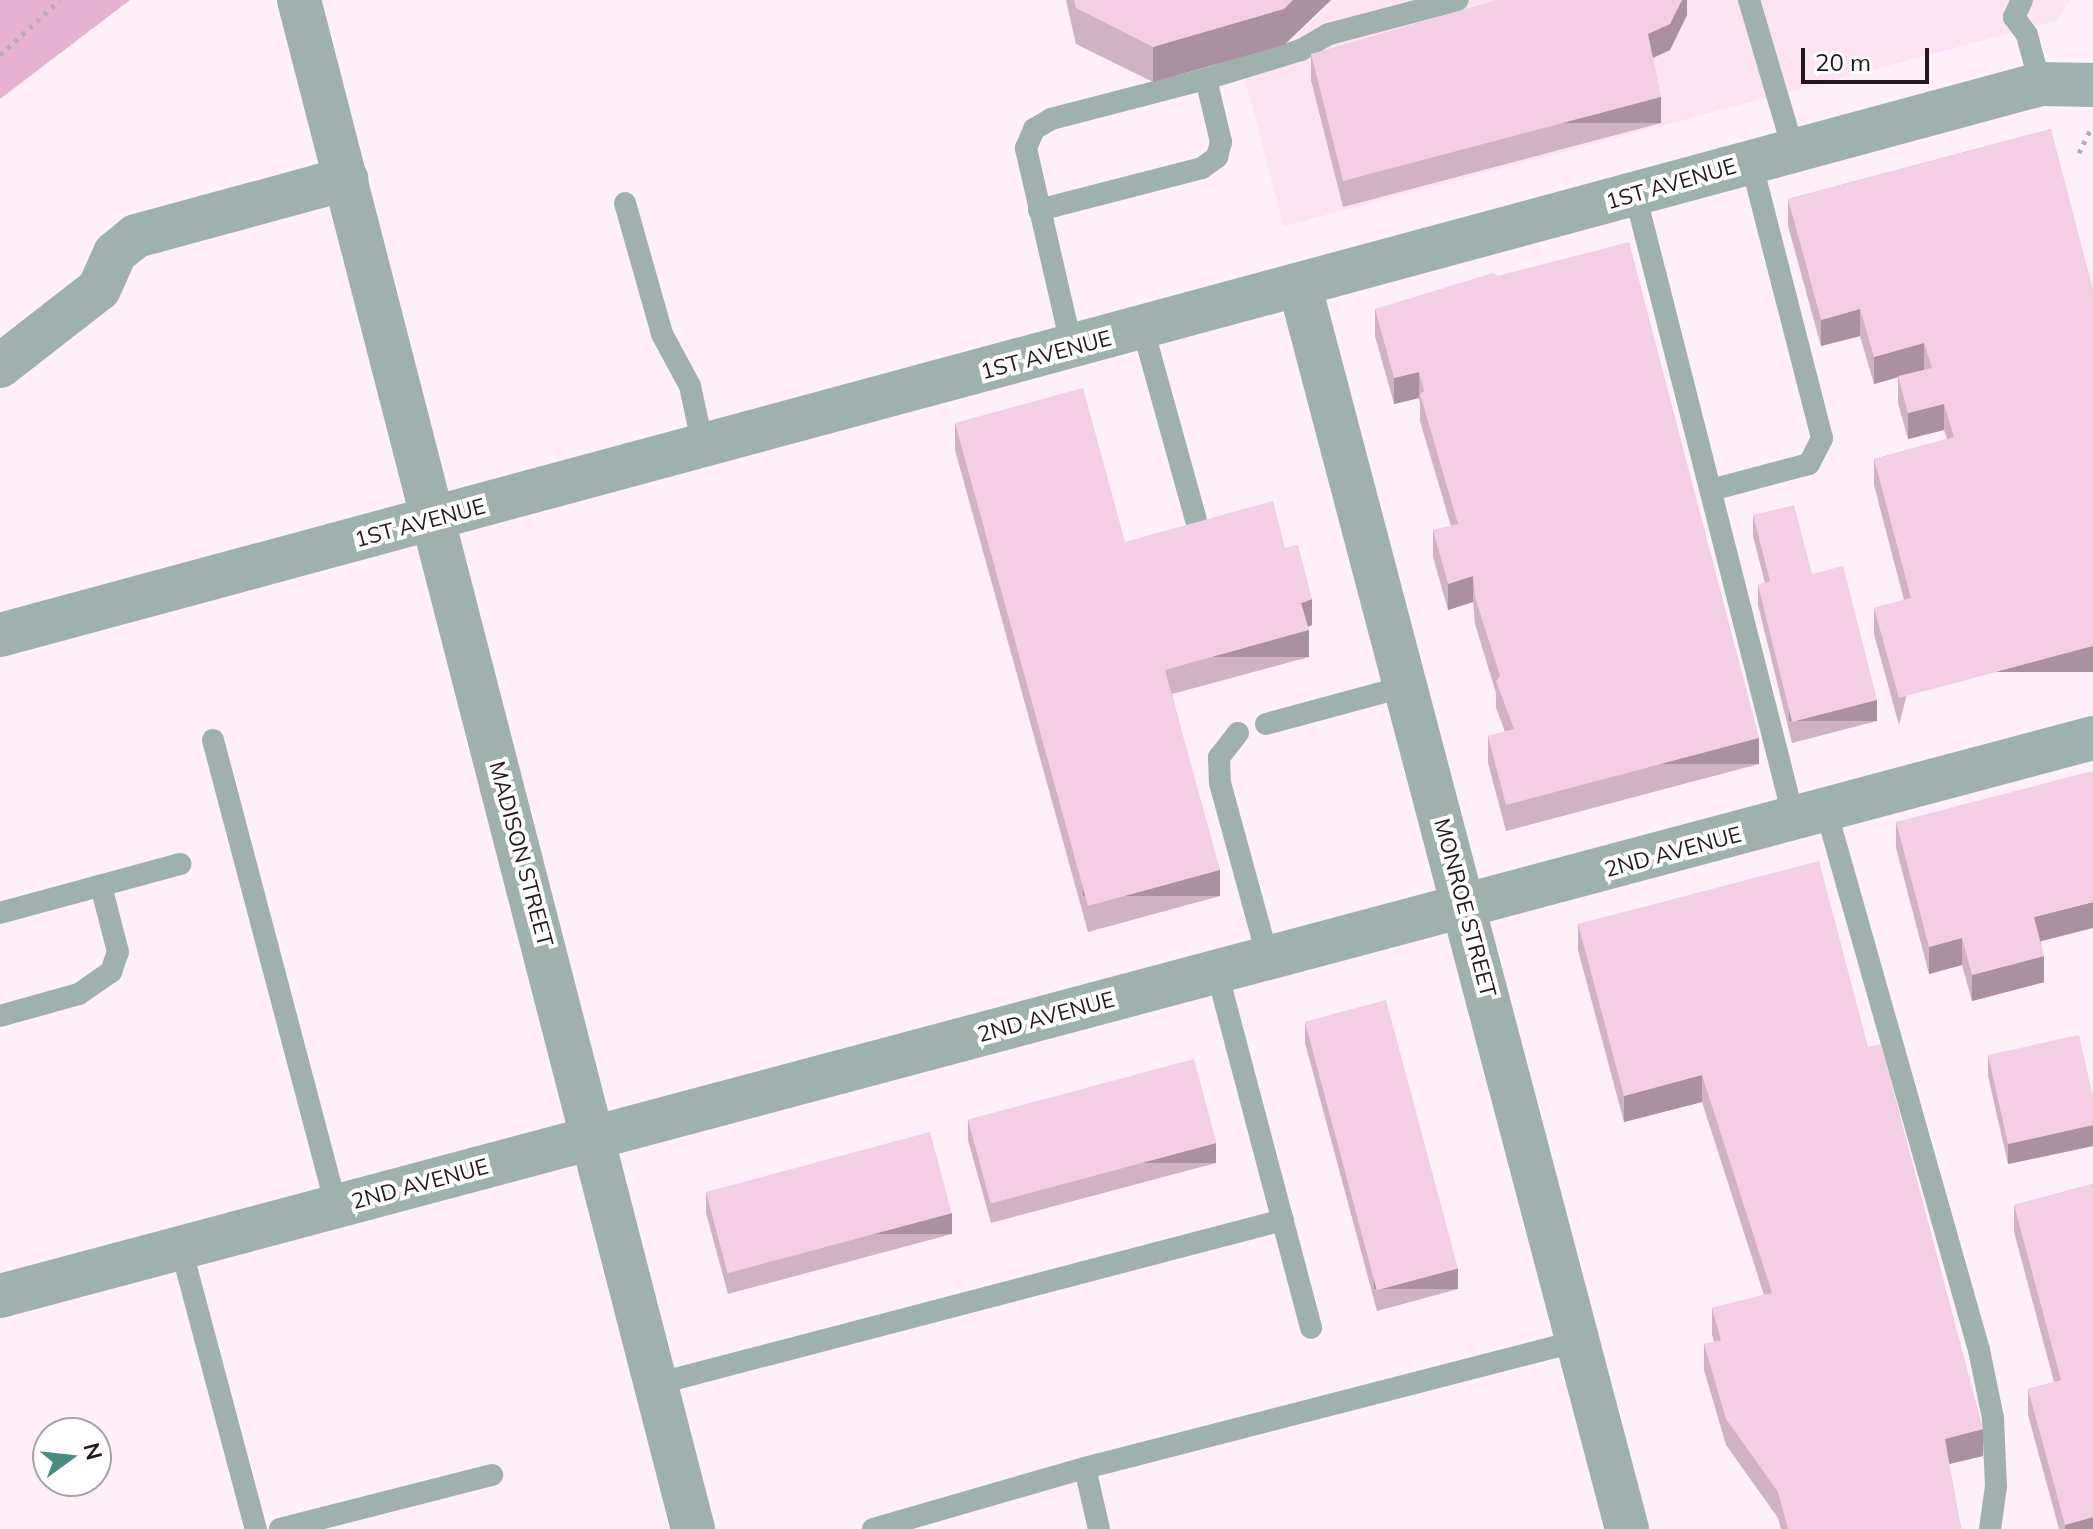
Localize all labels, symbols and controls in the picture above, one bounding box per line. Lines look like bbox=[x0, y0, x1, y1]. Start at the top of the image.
scale bar bbox=[1805, 32, 1933, 82]
text: 20 m bbox=[1815, 47, 1871, 77]
street label: 1ST AVENUE bbox=[1603, 153, 1739, 215]
street label: 1ST AVENUE bbox=[978, 325, 1114, 385]
street label: 1ST AVENUE bbox=[352, 493, 488, 553]
street label: MADISON STREET bbox=[484, 758, 558, 950]
street label: MONROE STREET bbox=[1428, 816, 1502, 1000]
street label: 2ND AVENUE bbox=[1602, 821, 1744, 883]
street label: 2ND AVENUE bbox=[975, 986, 1117, 1048]
street label: 2ND AVENUE bbox=[349, 1153, 491, 1215]
north arrow bbox=[32, 1417, 112, 1497]
text: N bbox=[78, 1440, 109, 1463]

